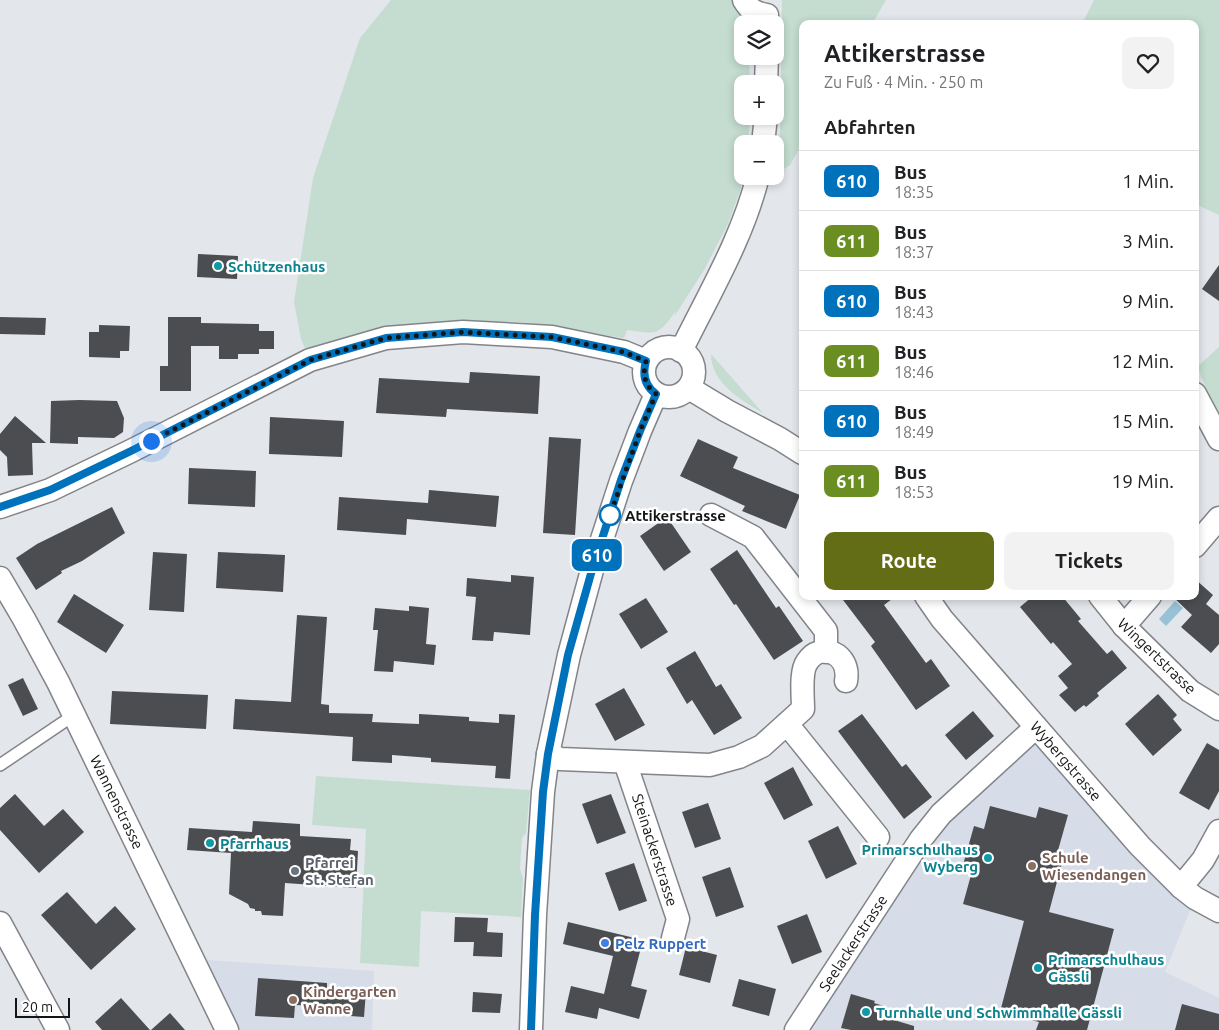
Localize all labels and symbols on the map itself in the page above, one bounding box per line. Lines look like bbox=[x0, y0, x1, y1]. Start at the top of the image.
place label: Schützenhaus bbox=[228, 258, 325, 275]
marker: Schützenhaus bbox=[212, 260, 224, 272]
your location bbox=[139, 429, 164, 454]
marker: Attikerstrasse bbox=[599, 504, 621, 526]
place label: Attikerstrasse bbox=[625, 507, 726, 524]
line badge: 610 bbox=[568, 539, 626, 571]
street label: Wingertstrasse bbox=[1114, 614, 1200, 698]
street label: Wybergstrasse bbox=[1027, 718, 1105, 804]
street label: Wannenstrasse bbox=[87, 752, 147, 852]
street label: Steinackerstrasse bbox=[629, 792, 681, 908]
place label: Pfarrhaus bbox=[220, 835, 289, 852]
marker: Pfarrhaus bbox=[204, 837, 216, 849]
place label: Primarschulhaus Wyberg bbox=[862, 841, 978, 875]
place label: Schule Wiesendangen bbox=[1042, 849, 1146, 883]
marker: Primarschulhaus Wyberg bbox=[982, 852, 994, 864]
place label: Pfarrei St. Stefan bbox=[305, 854, 374, 888]
marker: Schule Wiesendangen bbox=[1026, 860, 1038, 872]
marker: Pfarrei St. Stefan bbox=[289, 865, 301, 877]
street label: Seelackerstrasse bbox=[816, 892, 890, 994]
place label: Pelz Ruppert bbox=[615, 935, 707, 952]
marker: Pelz Ruppert bbox=[599, 937, 611, 949]
place label: Primarschulhaus Gässli bbox=[1048, 951, 1164, 985]
marker: Primarschulhaus Gässli bbox=[1032, 962, 1044, 974]
place label: Kindergarten Wanne bbox=[303, 983, 397, 1017]
marker: Kindergarten Wanne bbox=[287, 994, 299, 1006]
scale bar bbox=[15, 995, 70, 1018]
place label: Turnhalle und Schwimmhalle Gässli bbox=[876, 1004, 1122, 1021]
marker: Turnhalle und Schwimmhalle Gässli bbox=[860, 1006, 872, 1018]

